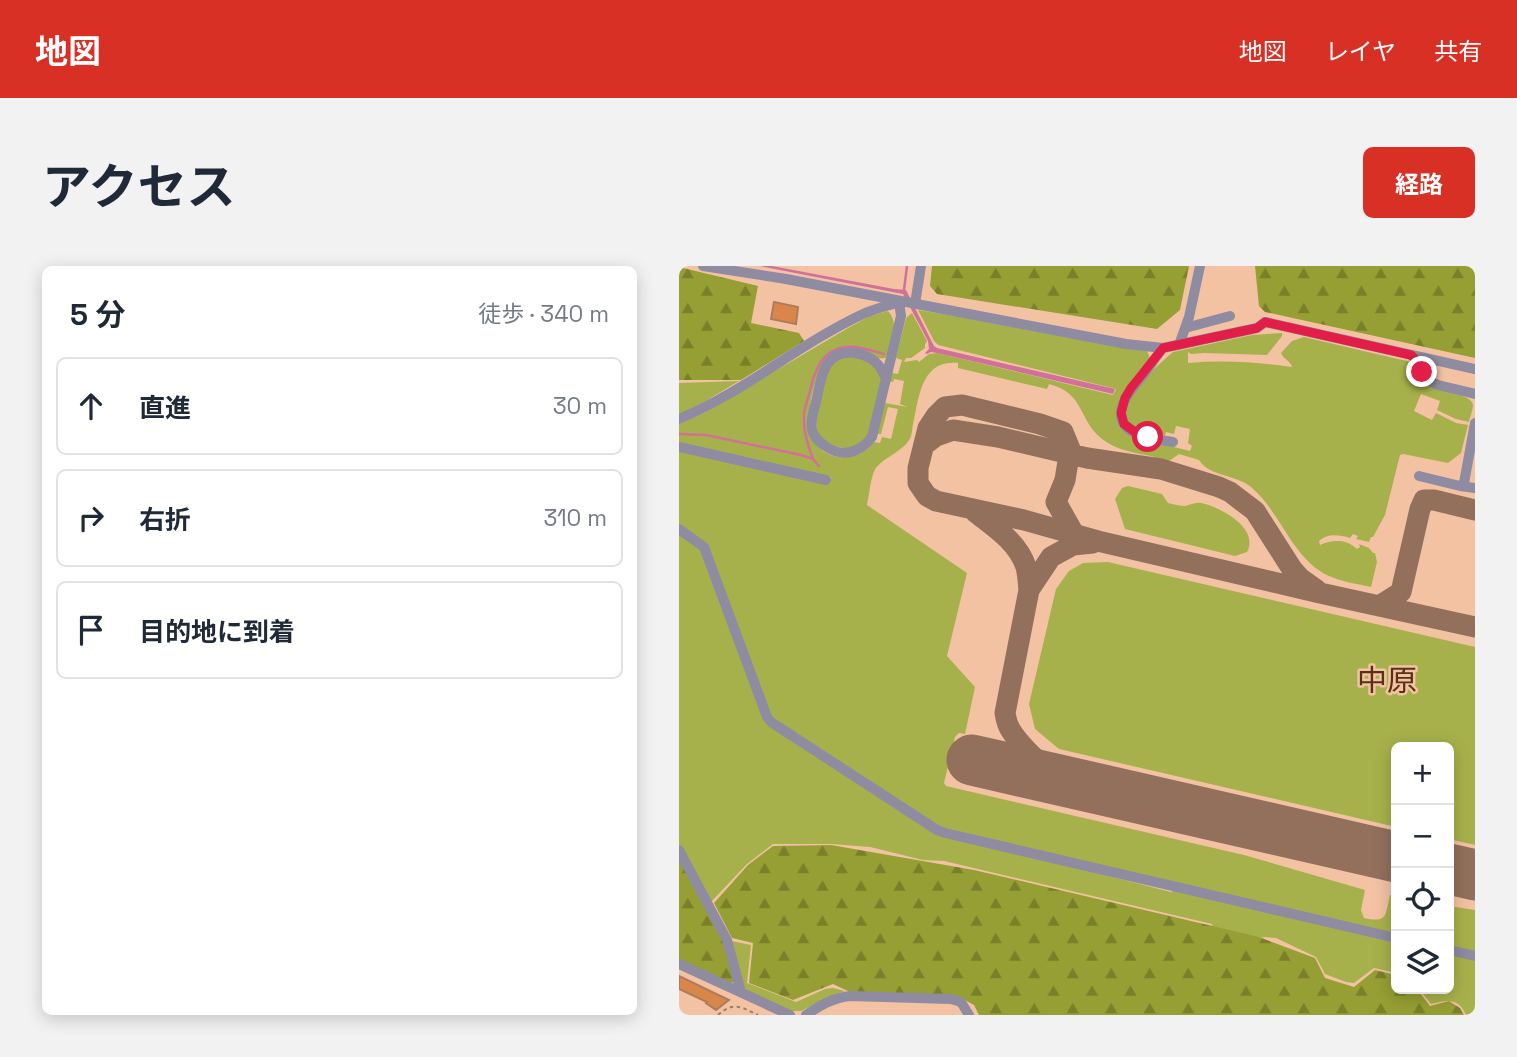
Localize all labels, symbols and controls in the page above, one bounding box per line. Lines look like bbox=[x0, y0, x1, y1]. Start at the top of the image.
text: 地図 bbox=[35, 31, 101, 73]
text: 地図 bbox=[1239, 36, 1287, 67]
text: レイヤ bbox=[1325, 36, 1396, 67]
text: 共有 bbox=[1434, 36, 1482, 67]
button: 経路 bbox=[1363, 147, 1475, 218]
text: アクセス bbox=[42, 156, 236, 218]
text: 5 分 bbox=[70, 295, 126, 334]
text: 徒歩 · 340 m bbox=[478, 299, 609, 329]
route end bbox=[1406, 356, 1437, 387]
icon: ahead bbox=[72, 387, 110, 425]
text: 直進 bbox=[139, 391, 191, 425]
text: 30 m bbox=[553, 391, 607, 421]
route start bbox=[1132, 421, 1163, 452]
icon: right bbox=[72, 499, 110, 537]
text: 右折 bbox=[139, 503, 191, 537]
text: 310 m bbox=[543, 503, 607, 533]
icon: arrive bbox=[72, 611, 110, 649]
text: 目的地に到着 bbox=[139, 615, 295, 649]
district label: 中原 bbox=[1357, 661, 1417, 700]
map controls bbox=[1391, 742, 1454, 994]
button: + bbox=[1391, 742, 1454, 805]
button: − bbox=[1391, 805, 1454, 868]
button: locate bbox=[1391, 868, 1454, 931]
button: layers bbox=[1391, 931, 1454, 994]

